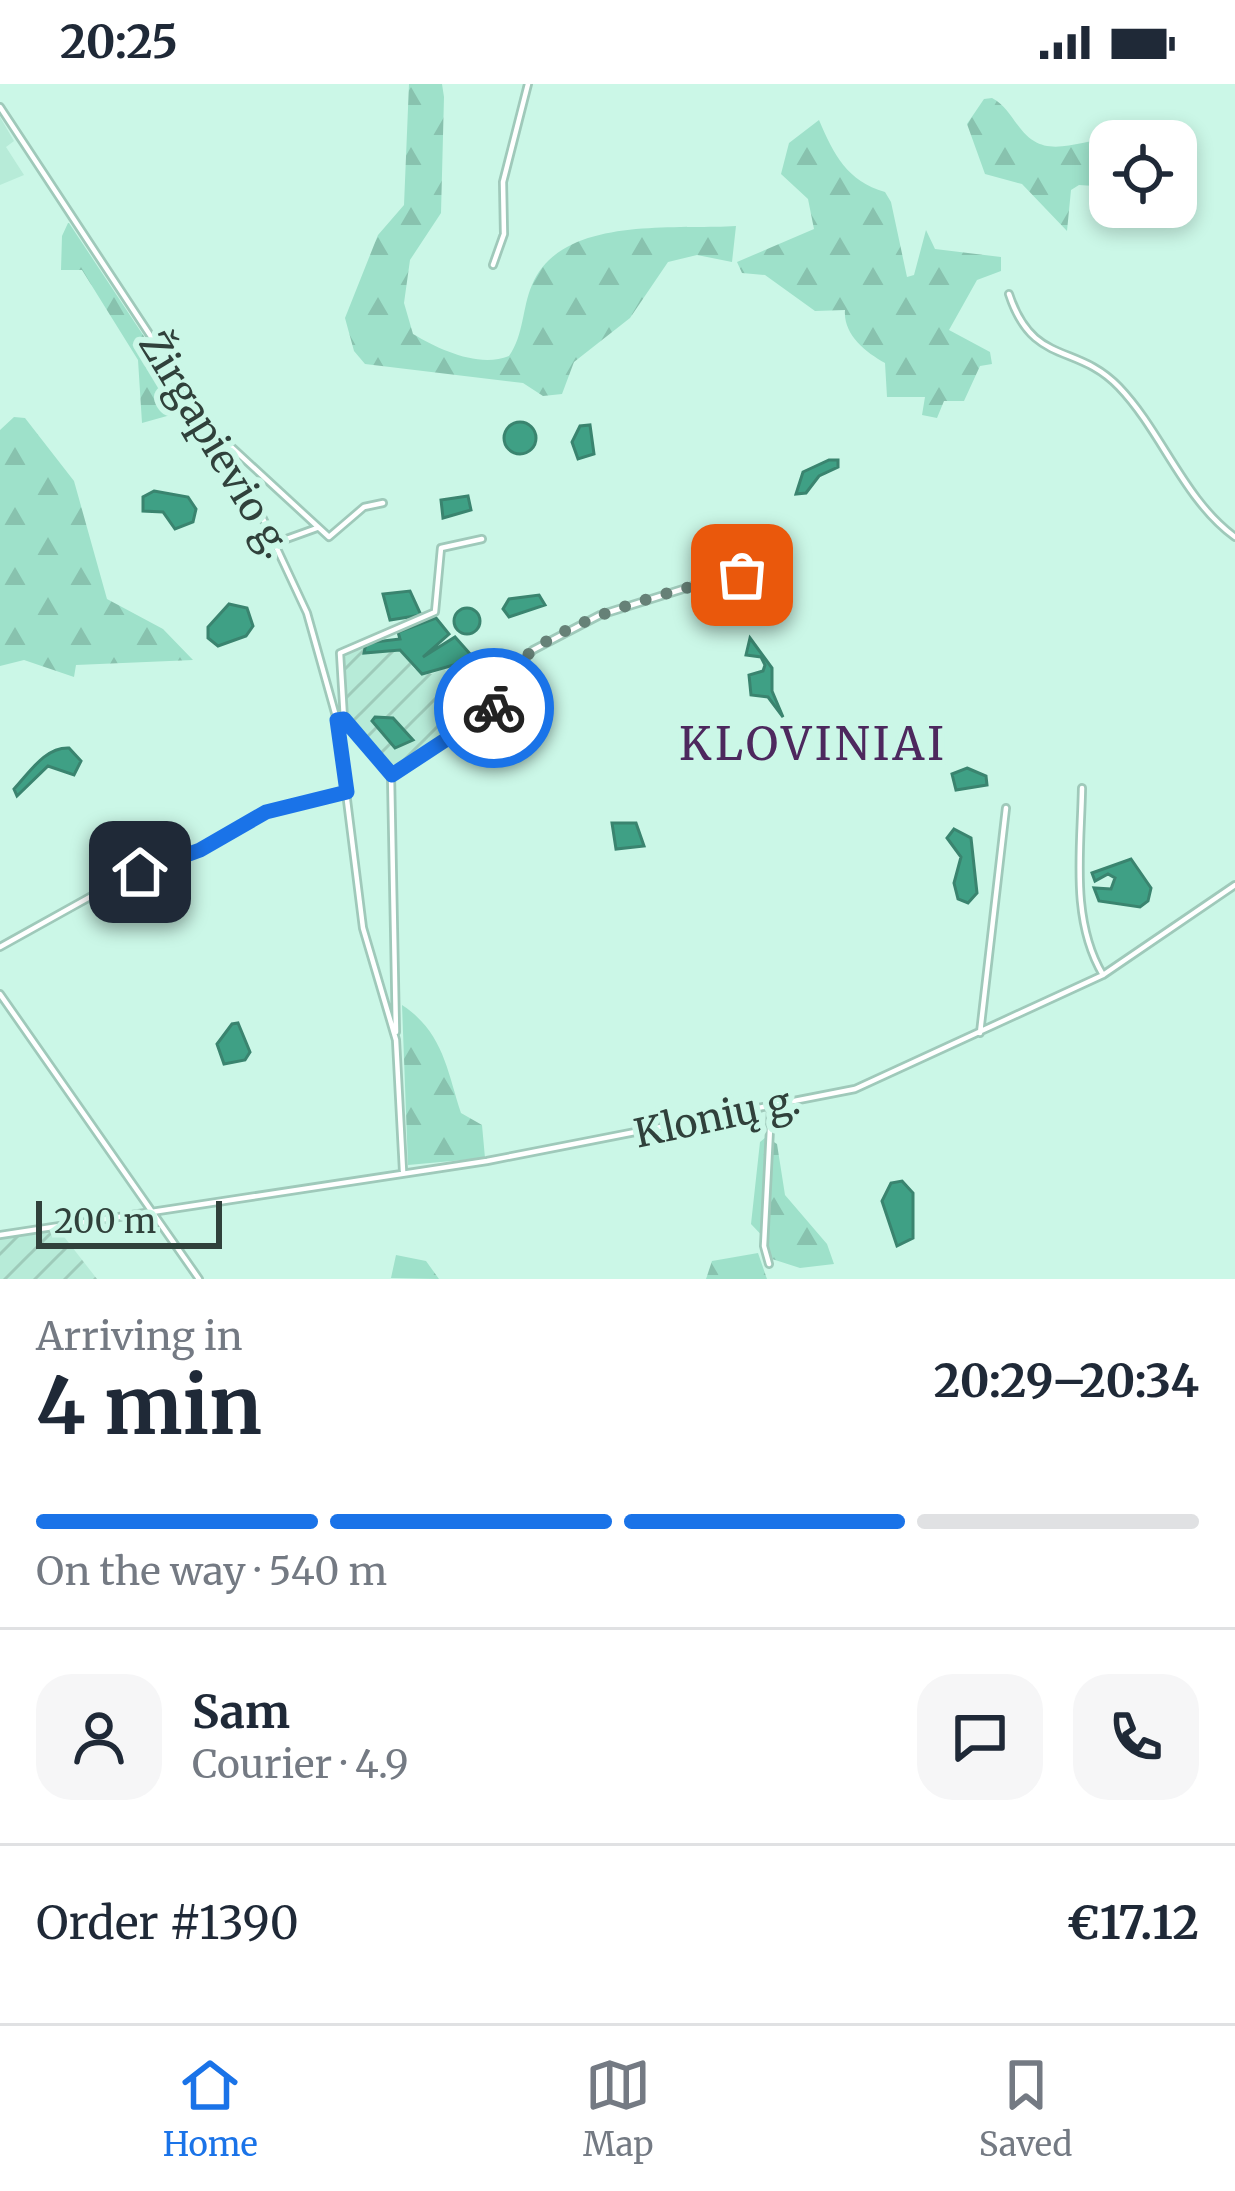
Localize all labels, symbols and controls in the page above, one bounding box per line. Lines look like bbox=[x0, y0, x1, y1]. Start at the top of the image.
text: 20:25 bbox=[60, 14, 178, 70]
map controls bbox=[1089, 120, 1197, 228]
button: locate bbox=[1089, 120, 1197, 228]
street label: Žirgapievio g. bbox=[128, 323, 302, 567]
pin bbox=[691, 524, 793, 626]
icon: bag bbox=[709, 542, 775, 608]
courier bbox=[434, 648, 554, 768]
icon: bike bbox=[461, 675, 527, 741]
district label: KLOVINIAI bbox=[679, 716, 947, 772]
pin bbox=[89, 821, 191, 923]
icon: home bbox=[107, 839, 173, 905]
street label: Klonių g. bbox=[630, 1076, 804, 1158]
scale bar bbox=[36, 1195, 222, 1248]
text: 200 m bbox=[54, 1201, 156, 1242]
text: Arriving in bbox=[36, 1312, 243, 1361]
text: 20:29–20:34 bbox=[934, 1353, 1199, 1409]
text: 4 min bbox=[36, 1357, 262, 1455]
text: On the way · 540 m bbox=[36, 1547, 387, 1596]
button: person bbox=[36, 1674, 162, 1800]
button: chat bbox=[917, 1674, 1043, 1800]
button: phone bbox=[1073, 1674, 1199, 1800]
text: Sam bbox=[192, 1684, 290, 1740]
text: Courier · 4.9 bbox=[192, 1740, 409, 1789]
text: Order #1390 bbox=[36, 1895, 299, 1951]
text: €17.12 bbox=[1066, 1895, 1199, 1951]
tab: Home bbox=[163, 2052, 258, 2165]
tab: Map bbox=[583, 2052, 653, 2165]
tab: Saved bbox=[979, 2052, 1072, 2165]

